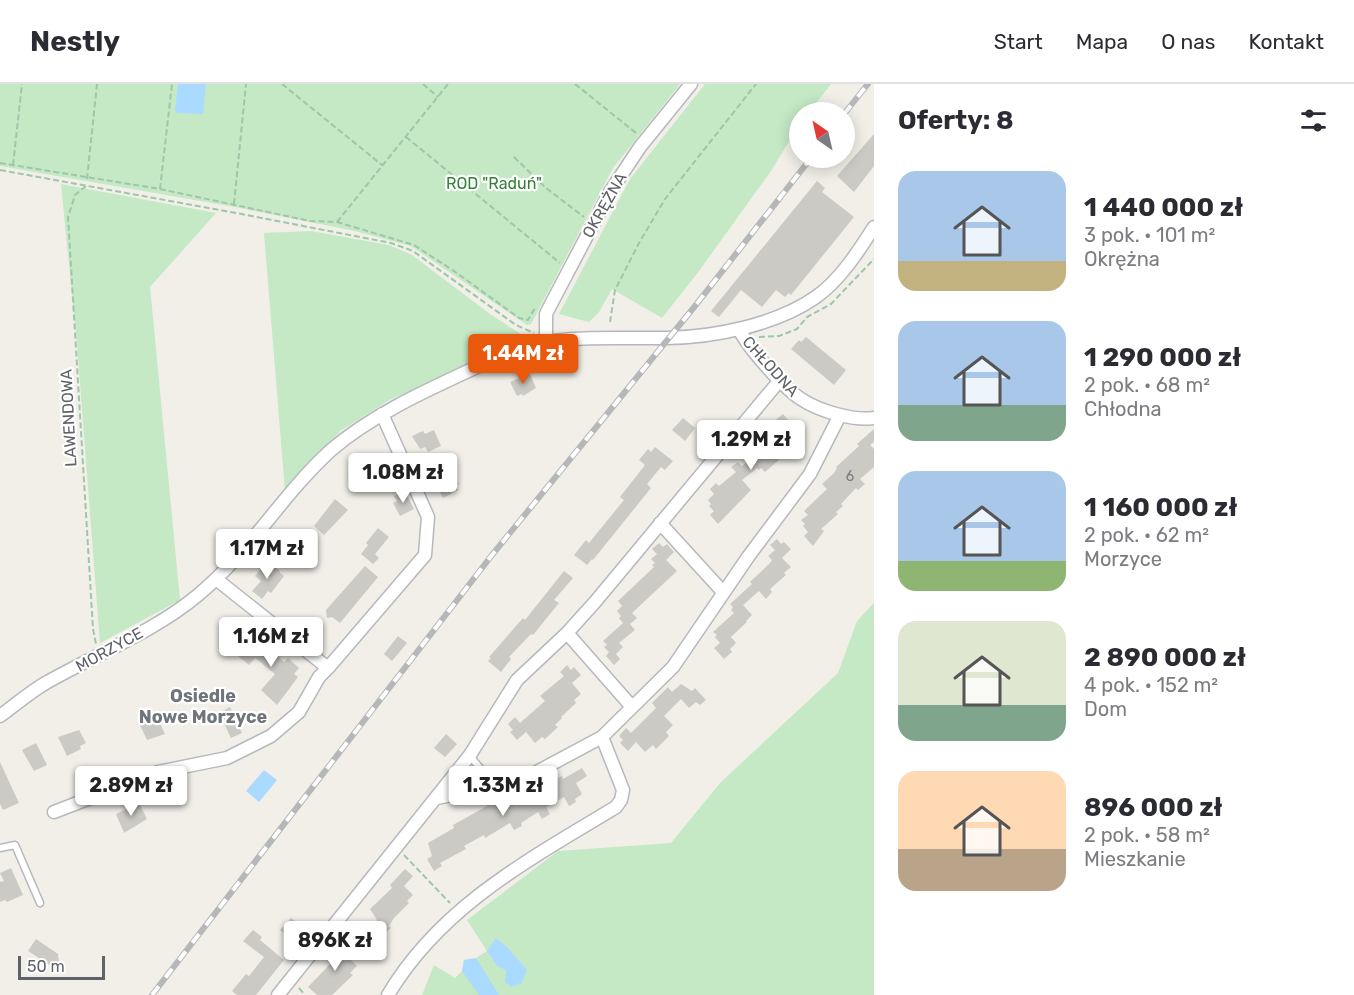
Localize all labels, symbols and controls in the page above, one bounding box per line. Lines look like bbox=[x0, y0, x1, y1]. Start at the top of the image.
text: Nestly bbox=[30, 25, 120, 58]
text: Start bbox=[994, 29, 1043, 54]
text: Mapa bbox=[1076, 29, 1128, 54]
text: O nas bbox=[1161, 29, 1216, 54]
text: Kontakt bbox=[1249, 29, 1324, 54]
north arrow bbox=[789, 102, 855, 168]
map controls bbox=[789, 102, 855, 168]
icon: filters bbox=[1297, 104, 1330, 137]
text: Oferty: 8 bbox=[898, 105, 1014, 136]
street label: OKRĘŻNA bbox=[578, 169, 632, 242]
park label: ROD "Raduń" bbox=[446, 174, 542, 193]
text: 1 440 000 zł bbox=[1084, 192, 1243, 223]
icon: home bbox=[946, 195, 1018, 267]
text: 3 pok. · 101 m² bbox=[1084, 223, 1215, 247]
text: Okrężna bbox=[1084, 247, 1160, 271]
street label: CHŁODNA bbox=[739, 332, 803, 401]
pin: 1.44M zł bbox=[461, 334, 585, 385]
text: 1.44M zł bbox=[482, 341, 564, 365]
text: 1 290 000 zł bbox=[1084, 342, 1241, 373]
icon: home bbox=[946, 345, 1018, 417]
street label: LAWENDOWA bbox=[56, 368, 81, 467]
text: 2 pok. · 68 m² bbox=[1084, 373, 1210, 397]
text: Chłodna bbox=[1084, 397, 1162, 421]
pin: 1.29M zł bbox=[689, 420, 813, 471]
text: 1.29M zł bbox=[711, 427, 791, 451]
pin: 1.08M zł bbox=[341, 453, 465, 504]
text: 1.08M zł bbox=[362, 460, 444, 484]
house number: 6 bbox=[846, 468, 854, 485]
text: 1 160 000 zł bbox=[1084, 492, 1237, 523]
icon: home bbox=[946, 495, 1018, 567]
text: 2 pok. · 62 m² bbox=[1084, 523, 1209, 547]
pin: 1.17M zł bbox=[205, 529, 329, 580]
text: 1.17M zł bbox=[230, 536, 304, 560]
text: Morzyce bbox=[1084, 547, 1162, 571]
pin: 1.16M zł bbox=[209, 617, 333, 668]
street label: MORZYCE bbox=[72, 623, 146, 676]
text: 1.16M zł bbox=[233, 624, 309, 648]
text: 2 890 000 zł bbox=[1084, 642, 1246, 673]
icon: home bbox=[946, 645, 1018, 717]
text: 4 pok. · 152 m² bbox=[1084, 673, 1218, 697]
district label: Osiedle Nowe Morzyce bbox=[139, 685, 268, 728]
text: Dom bbox=[1084, 697, 1127, 721]
pin: 2.89M zł bbox=[69, 766, 193, 817]
pin: 1.33M zł bbox=[441, 766, 565, 817]
text: 2.89M zł bbox=[89, 773, 173, 797]
text: 1.33M zł bbox=[463, 773, 543, 797]
text: 896 000 zł bbox=[1084, 792, 1223, 823]
icon: home bbox=[946, 795, 1018, 867]
text: 2 pok. · 58 m² bbox=[1084, 823, 1210, 847]
text: Mieszkanie bbox=[1084, 847, 1186, 871]
pin: 896K zł bbox=[280, 921, 390, 972]
text: 896K zł bbox=[298, 928, 372, 952]
scale bar bbox=[18, 953, 105, 980]
text: 50 m bbox=[27, 957, 65, 976]

